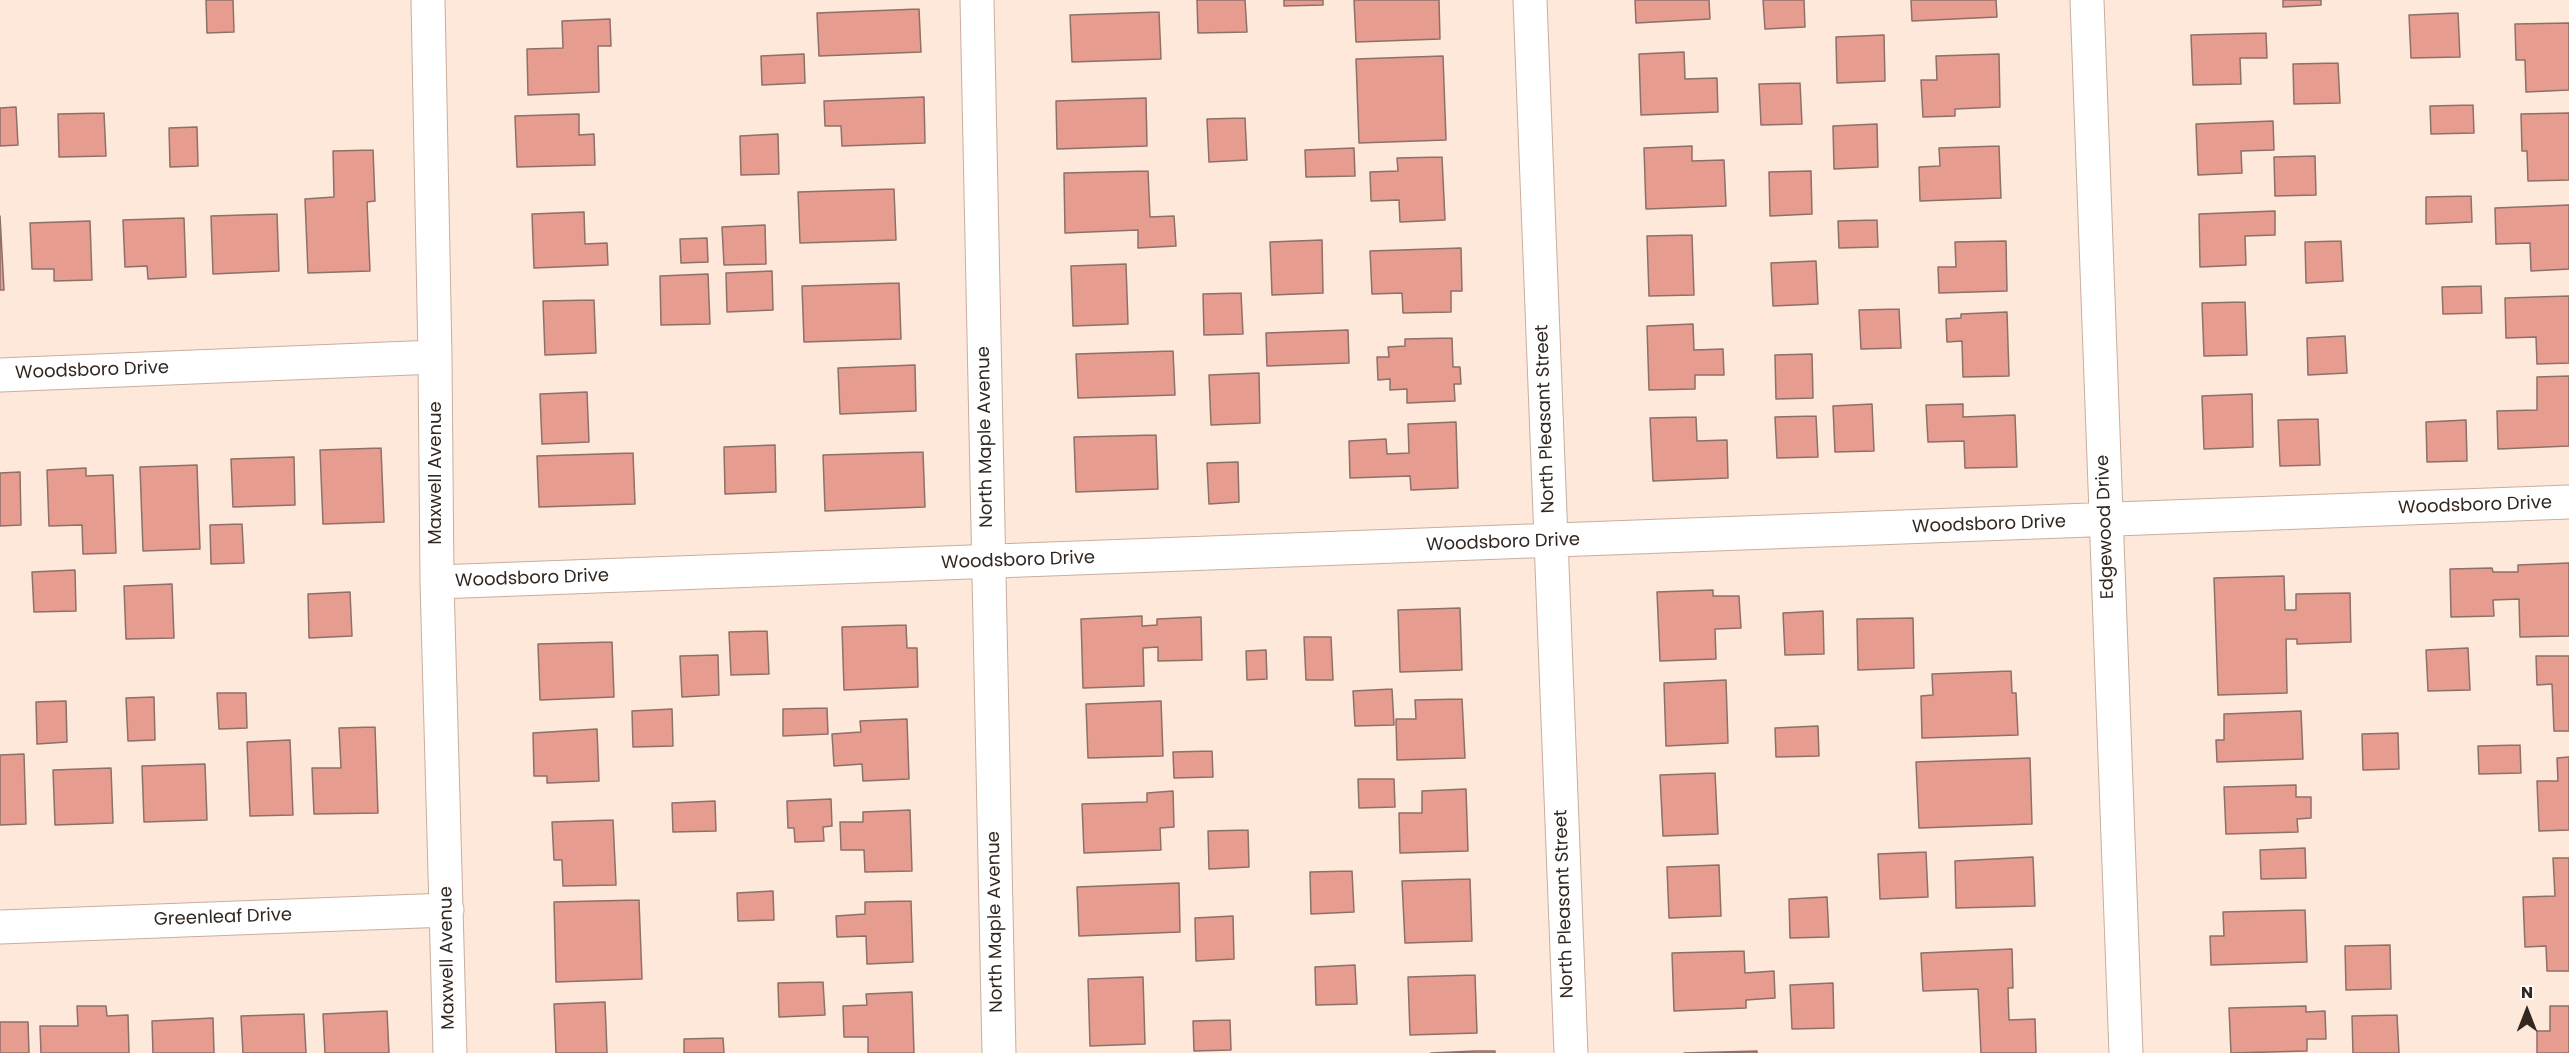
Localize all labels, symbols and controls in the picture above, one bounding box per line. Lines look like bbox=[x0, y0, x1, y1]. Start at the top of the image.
street label: North Pleasant Street bbox=[1532, 324, 1560, 514]
street label: North Maple Avenue bbox=[974, 346, 998, 528]
street label: Woodsboro Drive bbox=[15, 358, 169, 384]
street label: Maxwell Avenue bbox=[425, 401, 447, 545]
street label: Edgewood Drive bbox=[2093, 454, 2119, 600]
street label: Woodsboro Drive bbox=[2398, 493, 2552, 519]
street label: Woodsboro Drive bbox=[1912, 512, 2066, 538]
street label: Woodsboro Drive bbox=[1426, 530, 1580, 556]
street label: Woodsboro Drive bbox=[941, 548, 1095, 574]
street label: Woodsboro Drive bbox=[455, 566, 609, 592]
street label: North Pleasant Street bbox=[1551, 809, 1579, 999]
street label: North Maple Avenue bbox=[984, 831, 1008, 1013]
street label: Maxwell Avenue bbox=[436, 886, 460, 1030]
street label: Greenleaf Drive bbox=[154, 905, 292, 931]
north arrow bbox=[2497, 981, 2557, 1041]
text: N bbox=[2521, 981, 2533, 1004]

